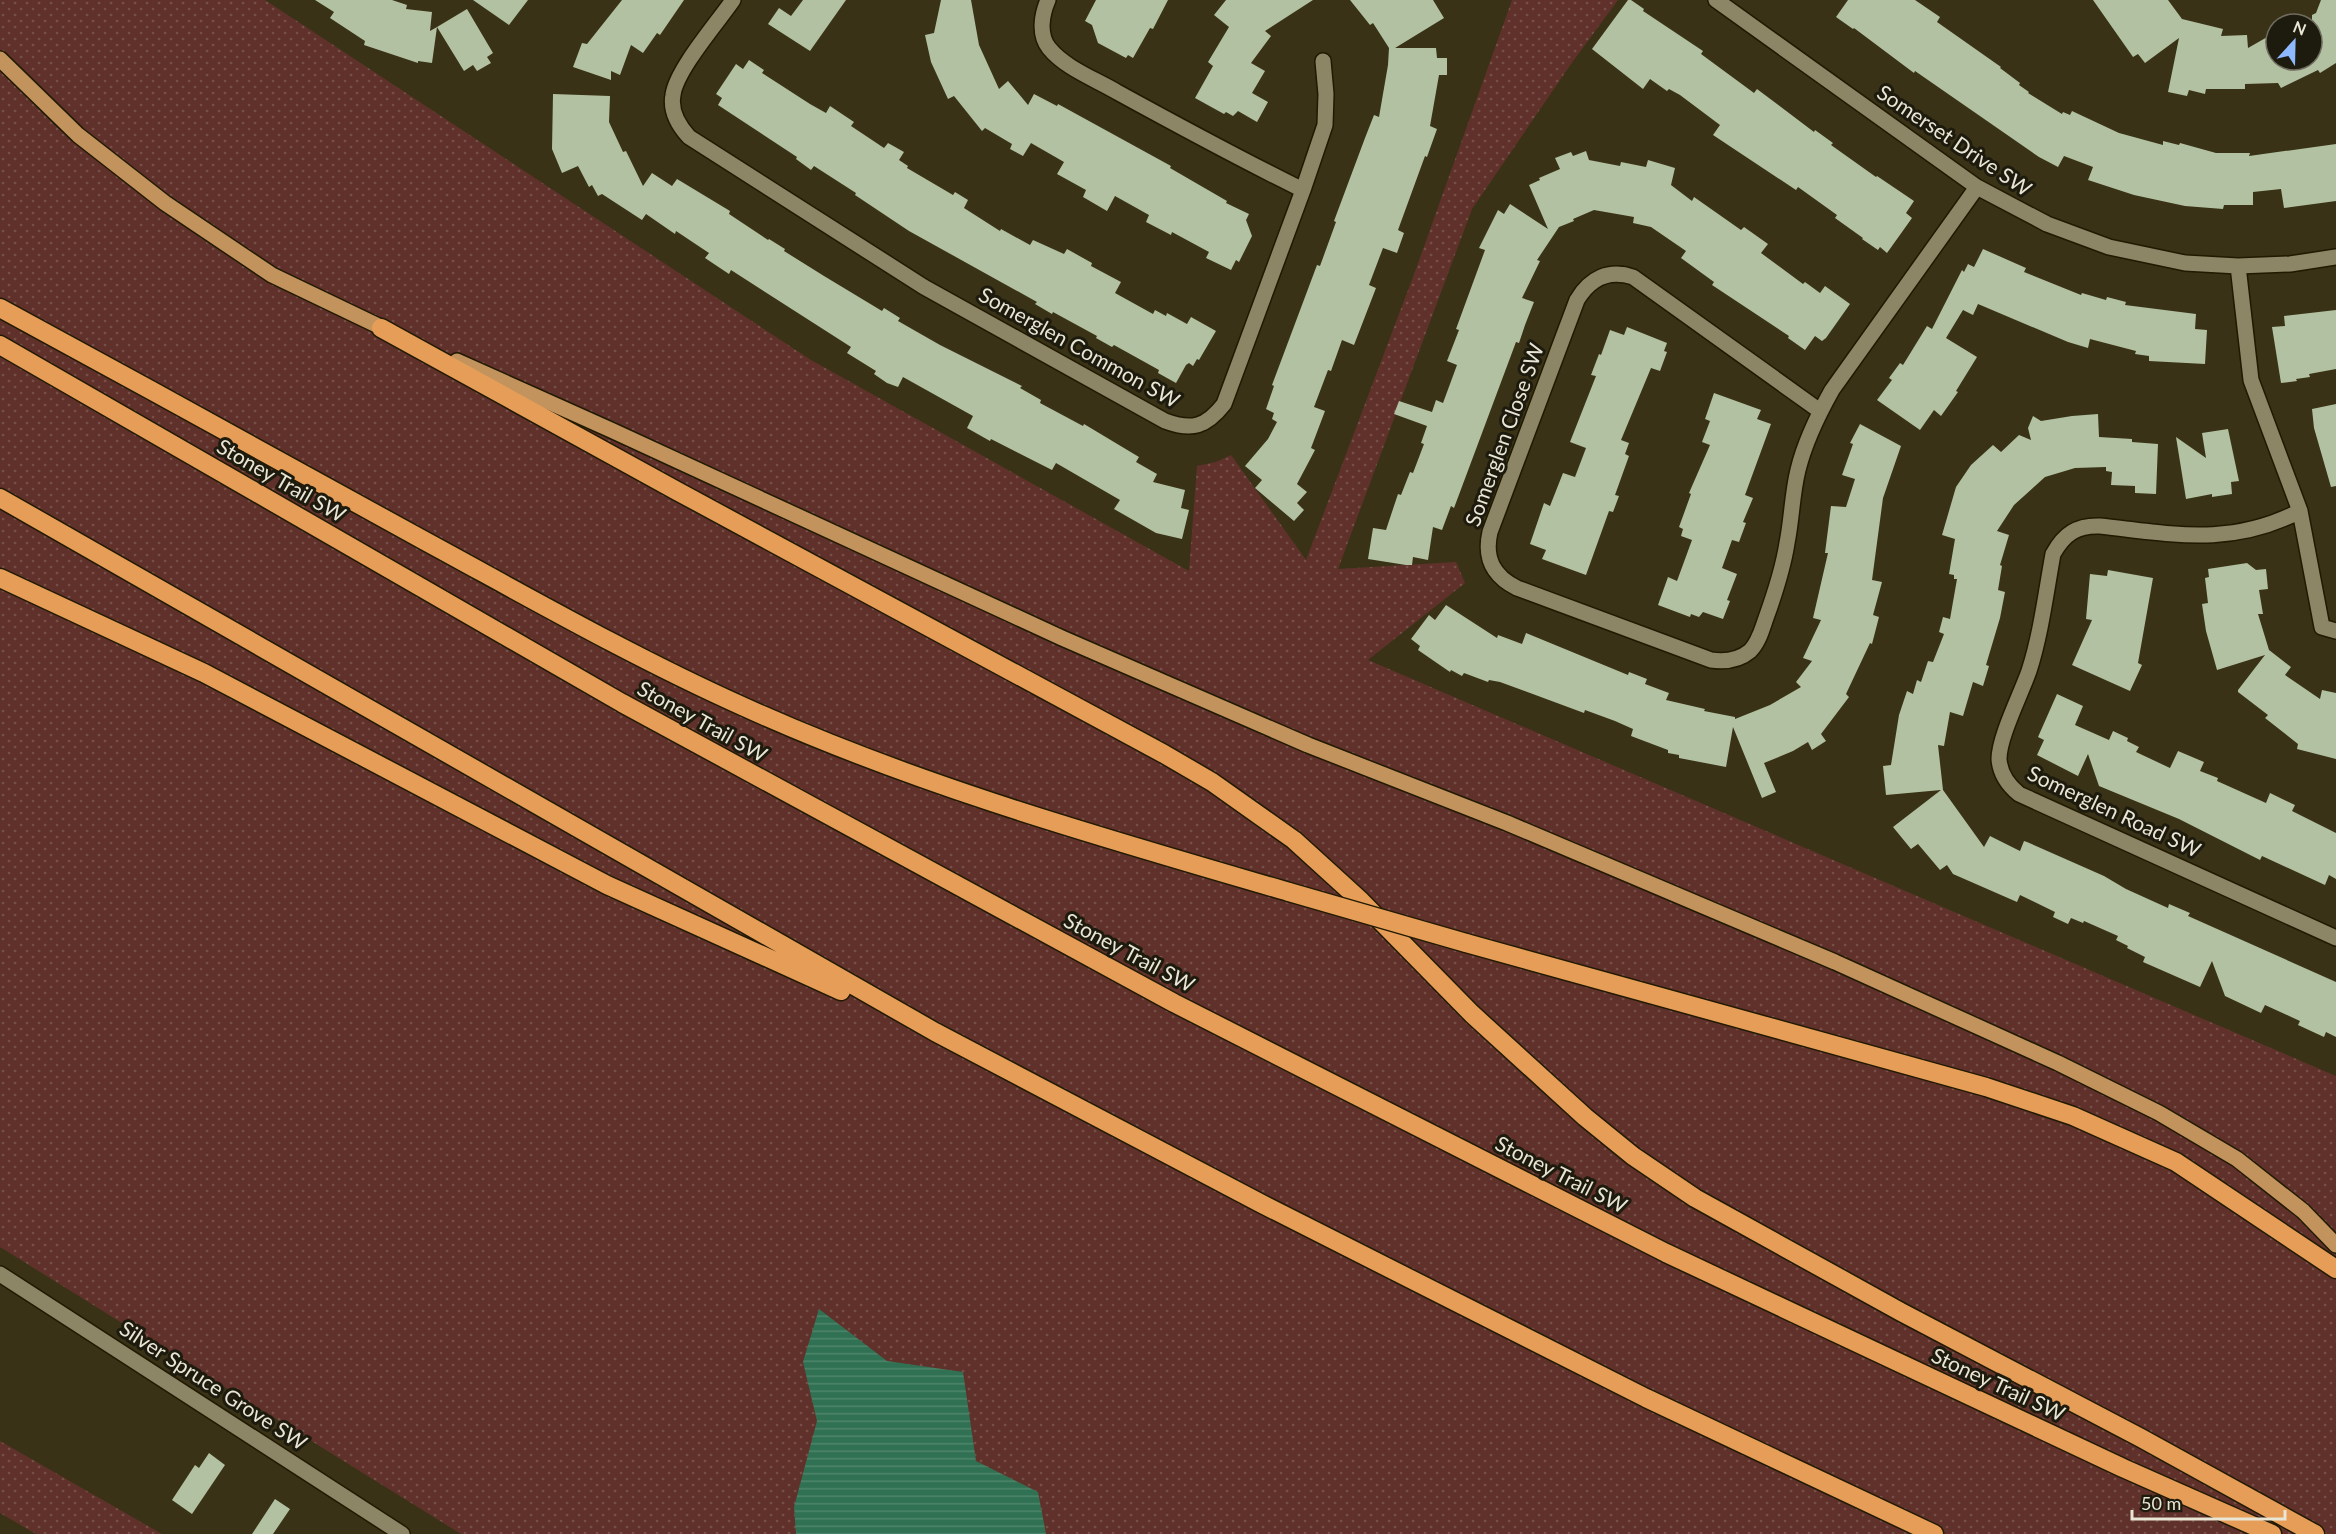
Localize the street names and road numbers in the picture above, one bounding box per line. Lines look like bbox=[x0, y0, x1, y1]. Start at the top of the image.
street label: Somerset Drive SW bbox=[1873, 79, 2037, 201]
street label: Somerglen Common SW bbox=[975, 281, 1185, 412]
street label: Somerglen Close SW bbox=[1459, 339, 1548, 529]
street label: Stoney Trail SW bbox=[213, 433, 351, 527]
street label: Stoney Trail SW bbox=[634, 675, 772, 767]
street label: Somerglen Road SW bbox=[2024, 760, 2205, 862]
street label: Stoney Trail SW bbox=[1060, 907, 1200, 997]
street label: Stoney Trail SW bbox=[1492, 1130, 1632, 1218]
street label: Silver Spruce Grove SW bbox=[116, 1315, 312, 1455]
street label: Stoney Trail SW bbox=[1928, 1342, 2070, 1426]

